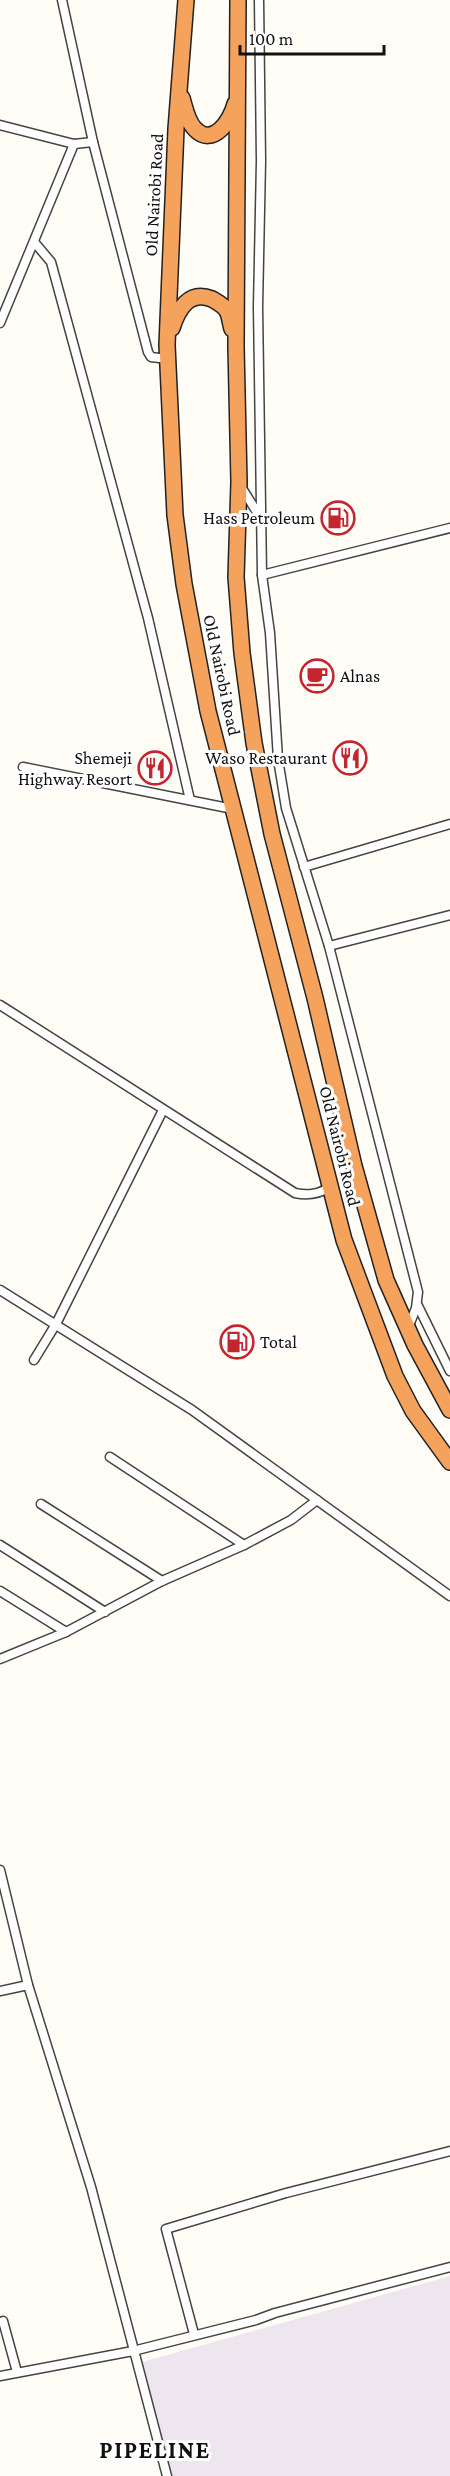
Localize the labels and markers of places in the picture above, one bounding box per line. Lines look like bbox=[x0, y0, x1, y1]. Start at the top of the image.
fuel station icon: Hass Petroleum bbox=[320, 500, 356, 536]
place label: Hass Petroleum bbox=[203, 508, 316, 528]
cafe icon: Alnas bbox=[299, 658, 335, 694]
place label: Alnas bbox=[340, 666, 380, 686]
restaurant icon: Waso Restaurant bbox=[332, 740, 368, 776]
place label: Shemeji Highway Resort bbox=[18, 748, 133, 789]
place label: Waso Restaurant bbox=[205, 748, 328, 768]
restaurant icon: Shemeji Highway Resort bbox=[137, 750, 173, 786]
fuel station icon: Total bbox=[219, 1324, 255, 1360]
place label: Total bbox=[260, 1332, 297, 1352]

